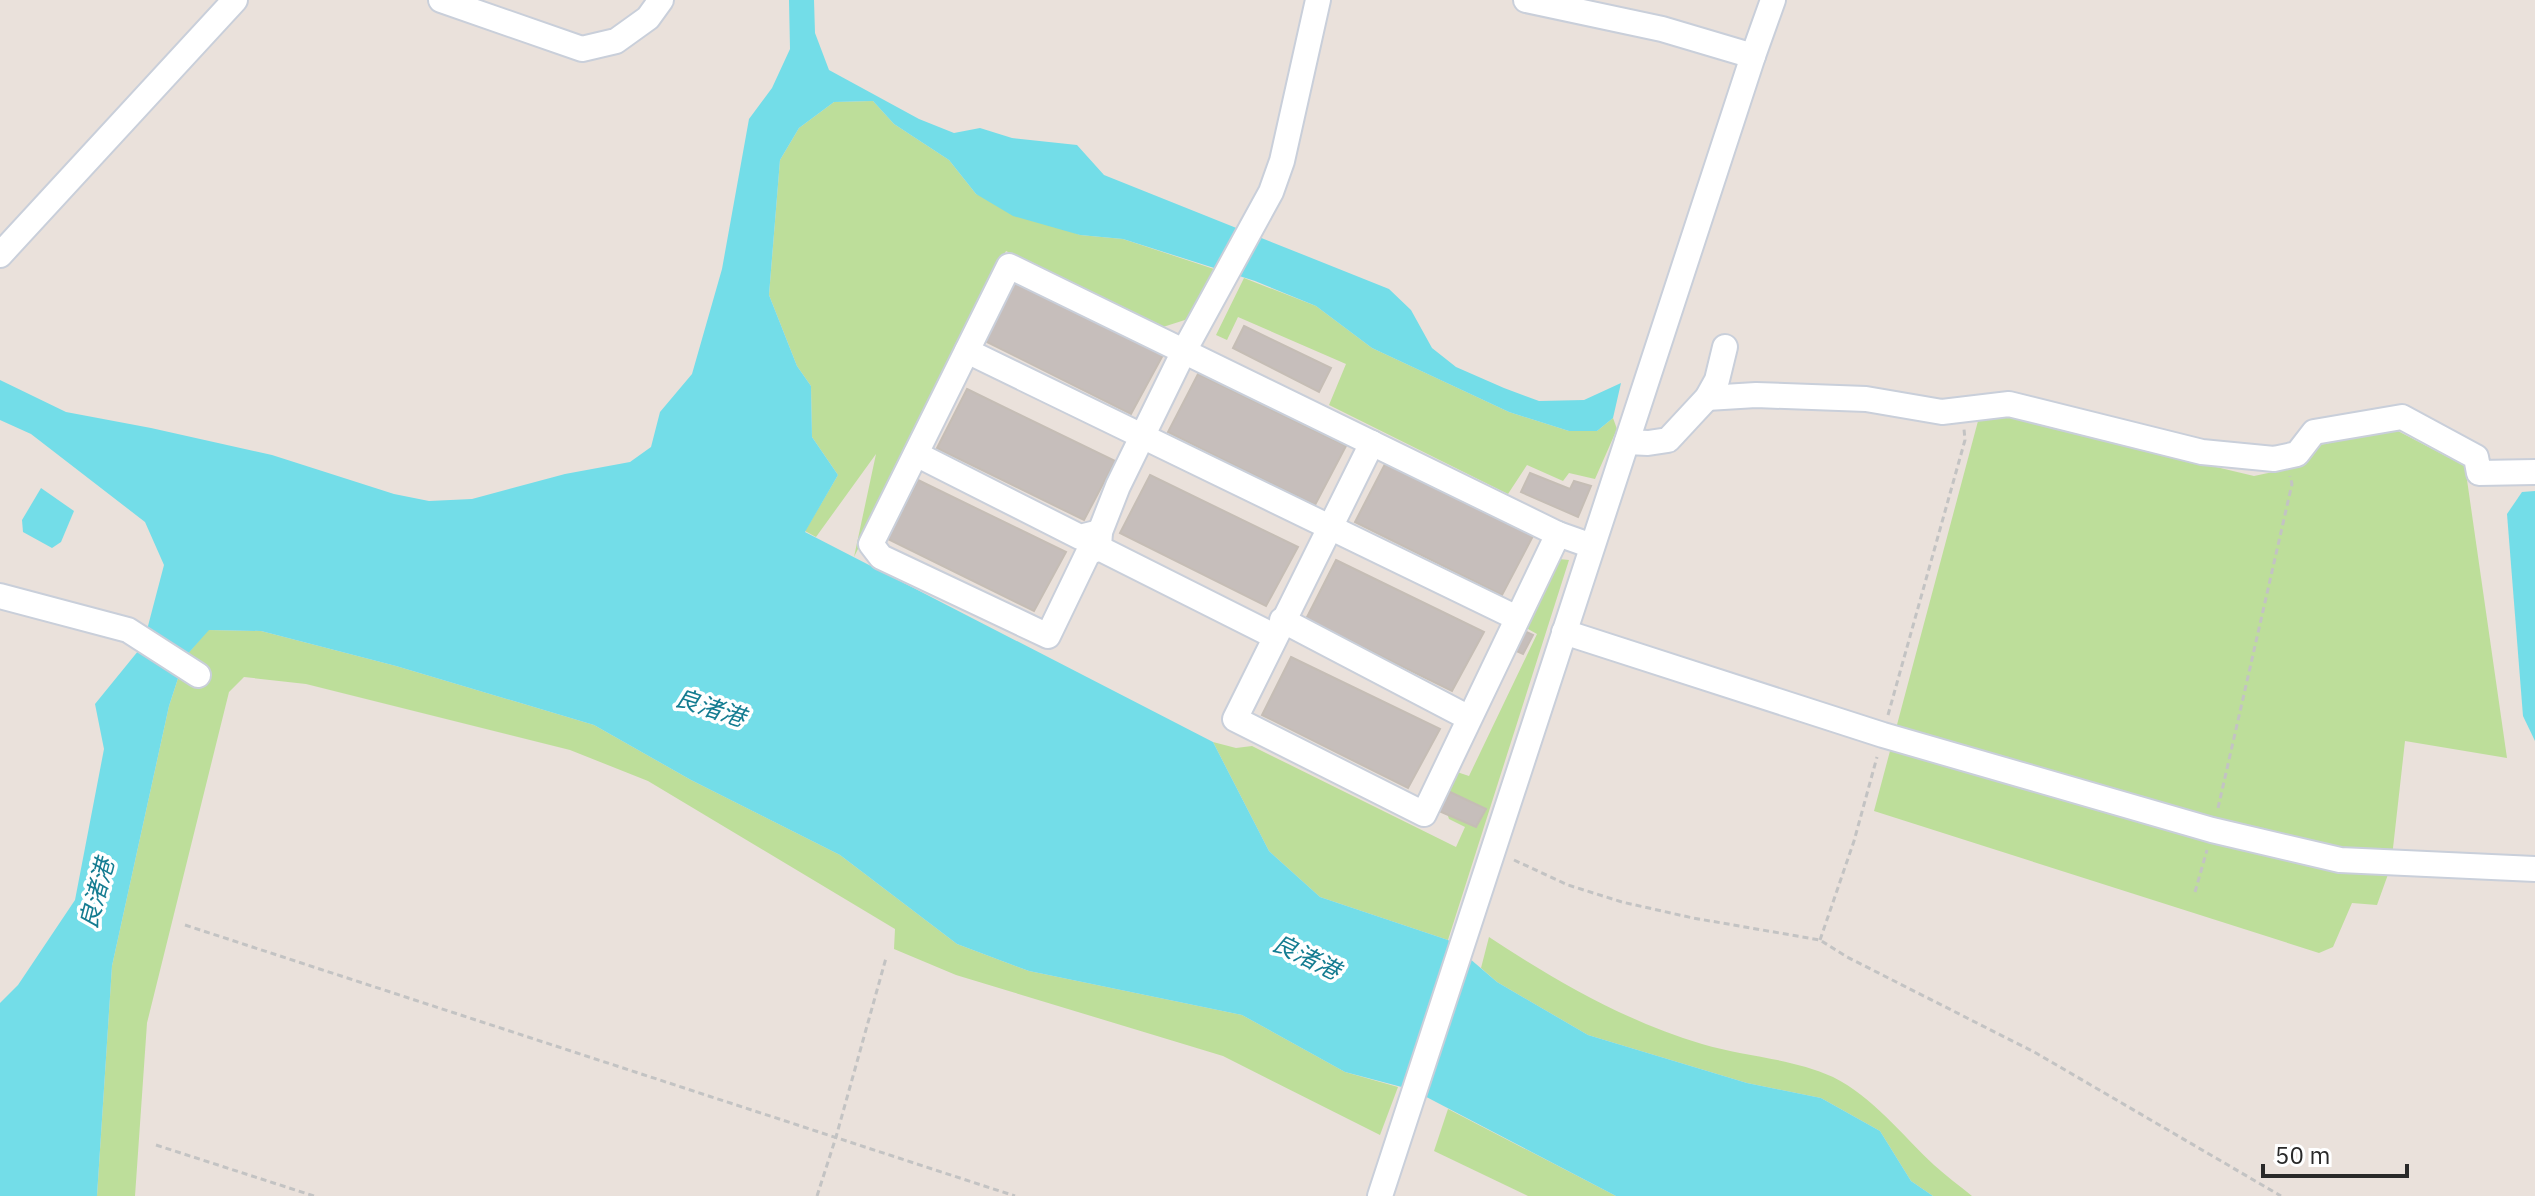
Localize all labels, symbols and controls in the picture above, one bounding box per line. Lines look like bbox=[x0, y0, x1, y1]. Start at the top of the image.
water label: 良渚港 bbox=[671, 681, 752, 734]
water label: 良渚港 bbox=[71, 852, 122, 933]
water label: 良渚港 bbox=[1267, 926, 1349, 988]
scale bar bbox=[2263, 1128, 2407, 1178]
text: 50 m bbox=[2275, 1139, 2330, 1171]

